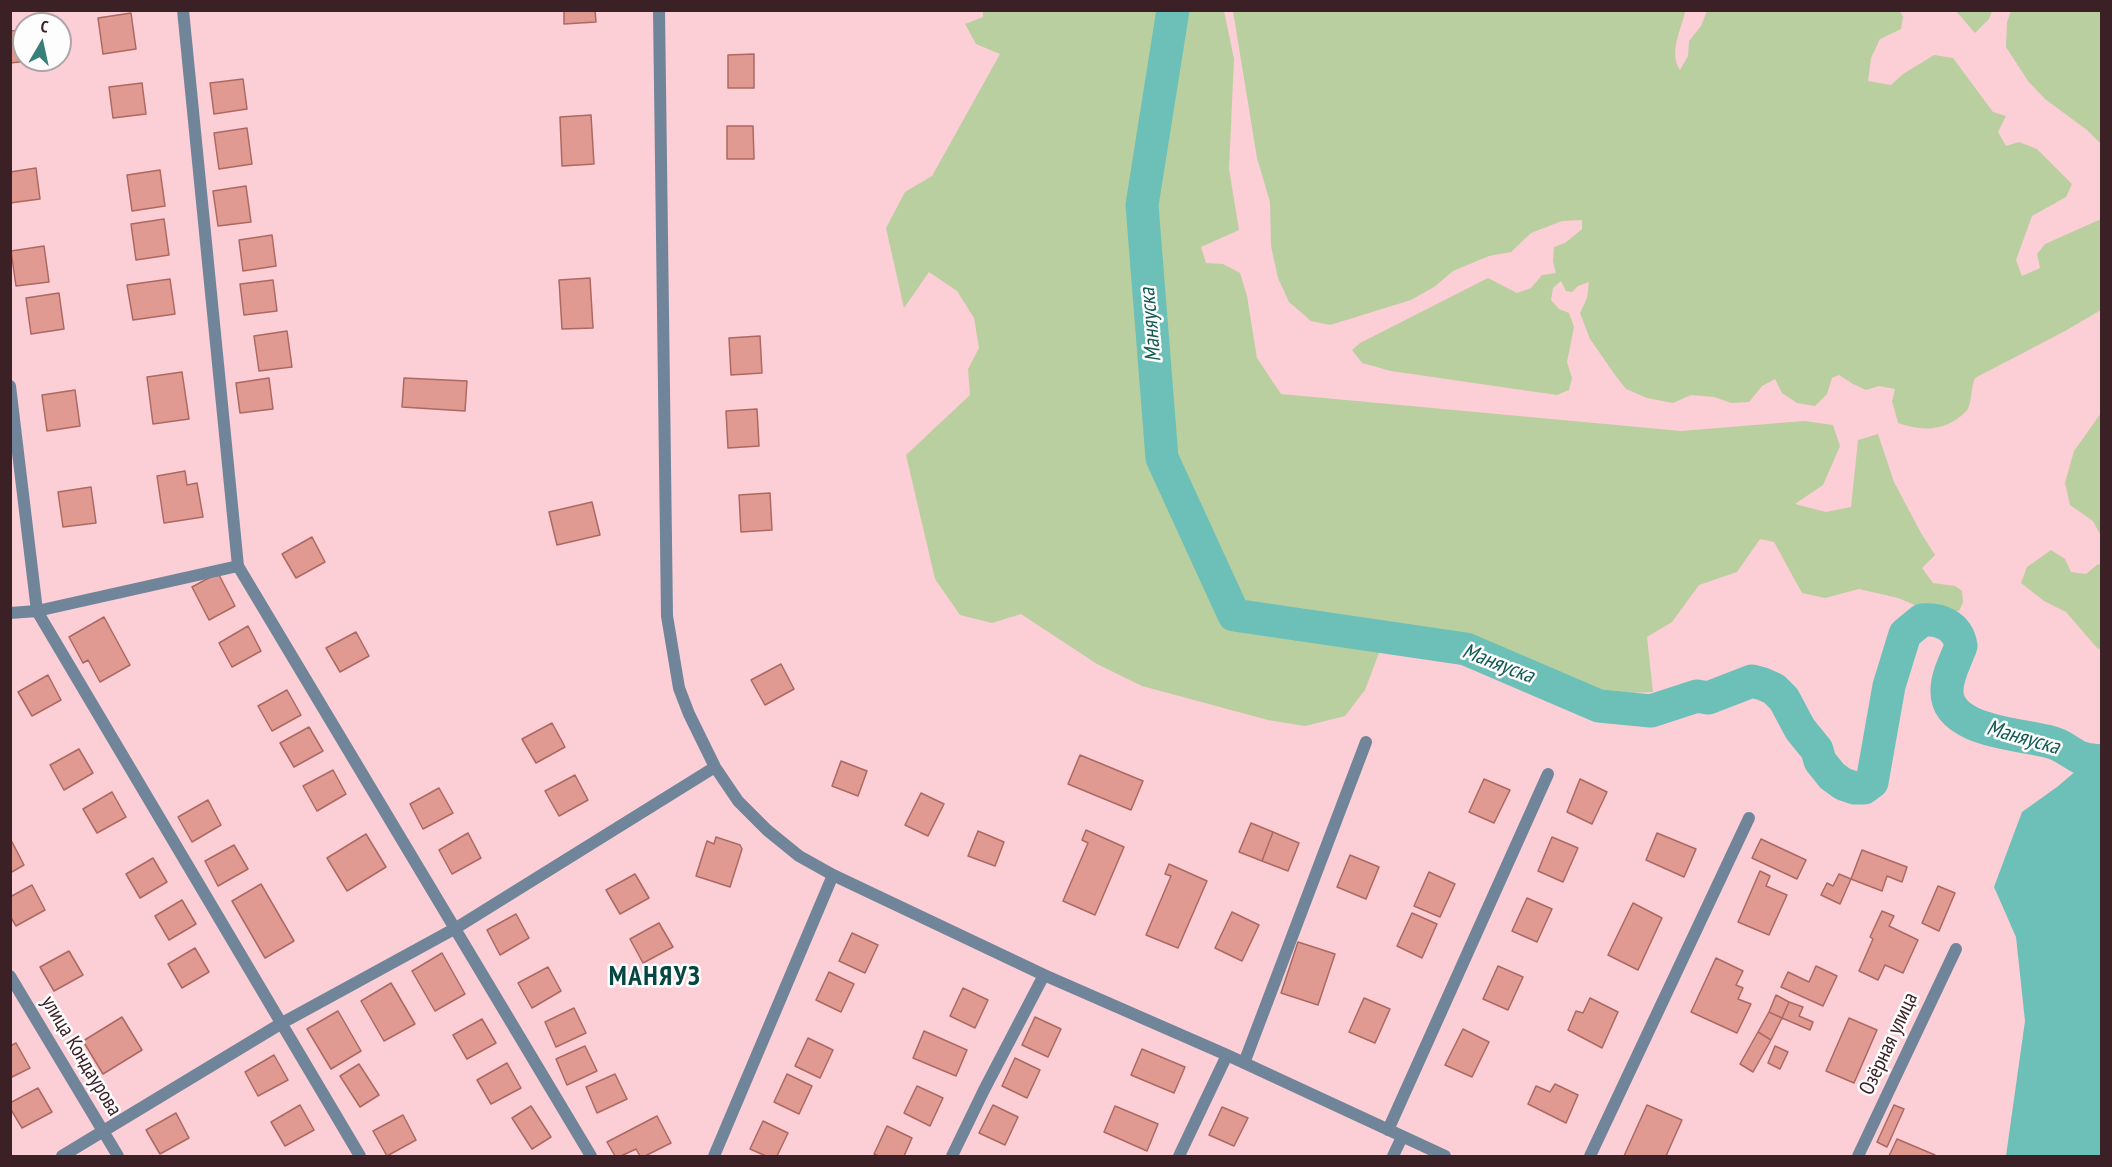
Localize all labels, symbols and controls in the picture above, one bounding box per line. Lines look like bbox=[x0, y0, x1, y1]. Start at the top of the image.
north arrow bbox=[12, 12, 72, 72]
text: С bbox=[39, 16, 50, 37]
water label: Маняуска bbox=[1135, 287, 1167, 363]
water label: Маняуска bbox=[1459, 638, 1537, 690]
water label: Маняуска bbox=[1984, 715, 2062, 761]
district label: МАНЯУЗ bbox=[609, 961, 701, 993]
street label: Озёрная улица bbox=[1854, 989, 1924, 1099]
street label: улица Кондаурова bbox=[35, 991, 127, 1121]

